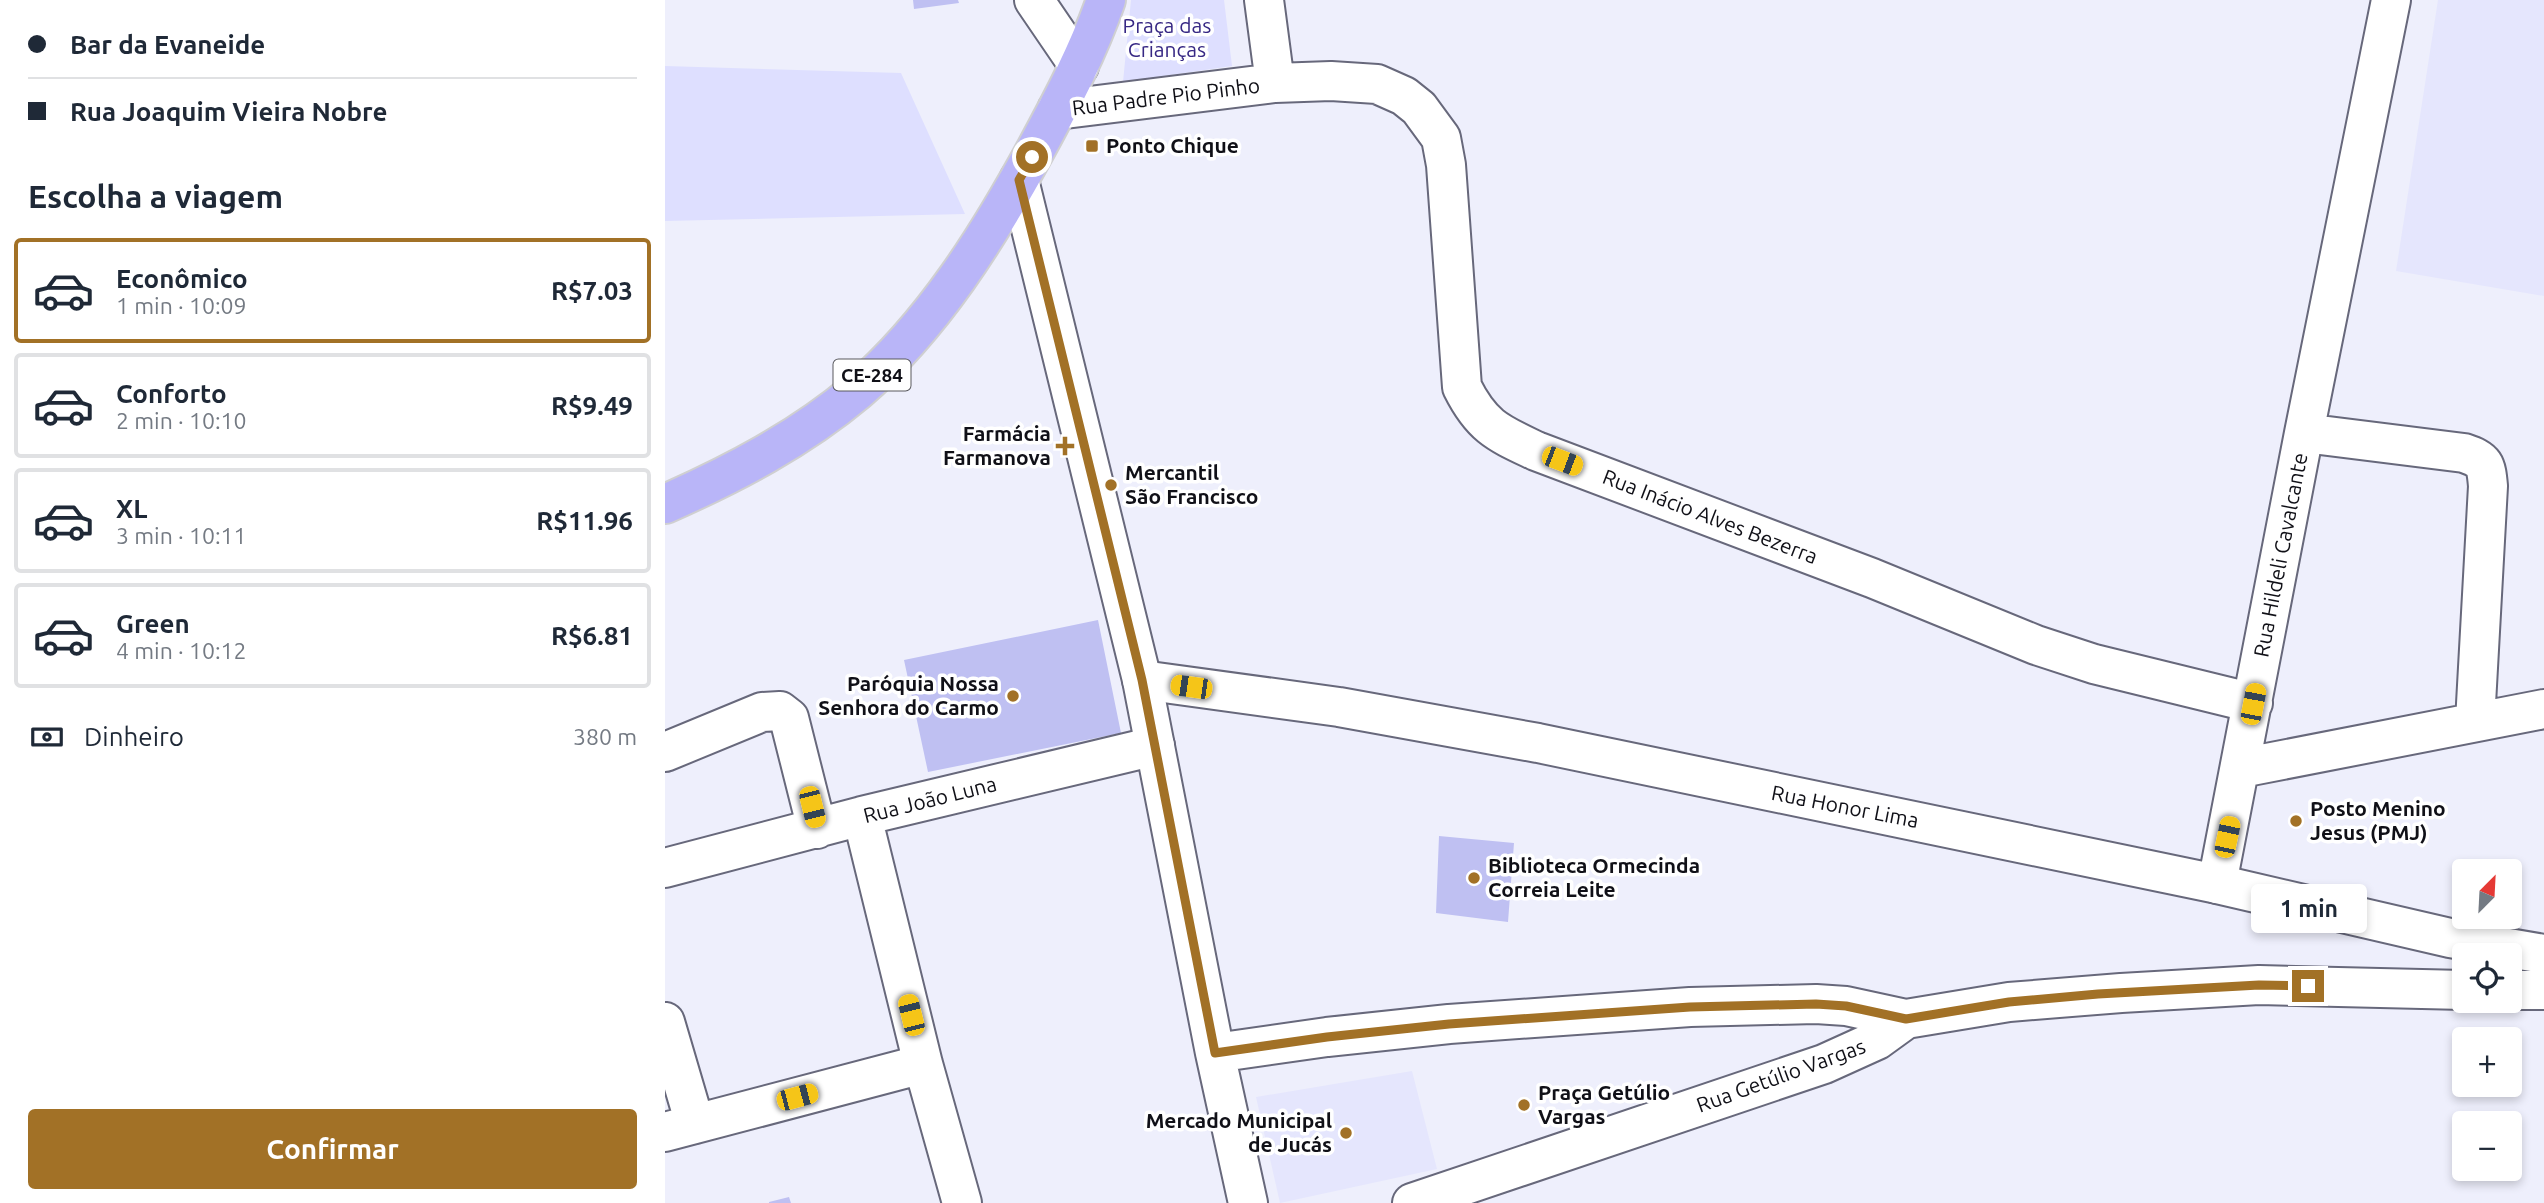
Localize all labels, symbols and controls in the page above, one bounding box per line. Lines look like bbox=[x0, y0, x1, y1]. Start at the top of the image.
park label: Praça das Crianças bbox=[1123, 13, 1211, 61]
text: Bar da Evaneide bbox=[70, 30, 265, 59]
street label: Rua Padre Pio Pinho bbox=[1071, 73, 1261, 119]
text: Rua Joaquim Vieira Nobre bbox=[70, 97, 388, 126]
place label: Ponto Chique bbox=[1106, 133, 1239, 157]
marker: Ponto Chique bbox=[1084, 138, 1100, 154]
route start bbox=[1016, 141, 1048, 173]
text: Escolha a viagem bbox=[28, 178, 283, 214]
icon: car bbox=[32, 259, 95, 322]
text: Econômico bbox=[116, 264, 248, 293]
text: R$7.03 bbox=[551, 276, 633, 305]
text: 1 min · 10:09 bbox=[116, 293, 247, 318]
road number: CE-284 bbox=[833, 360, 911, 390]
icon: car bbox=[32, 374, 95, 437]
text: Conforto bbox=[116, 379, 227, 408]
text: R$9.49 bbox=[551, 391, 633, 420]
text: 2 min · 10:10 bbox=[116, 408, 247, 433]
place label: Farmácia Farmanova bbox=[943, 421, 1051, 469]
marker: Farmácia Farmanova bbox=[1057, 438, 1073, 454]
car bbox=[1539, 444, 1586, 478]
street label: Rua Hildeli Cavalcante bbox=[2248, 451, 2312, 659]
place label: Mercantil São Francisco bbox=[1125, 460, 1258, 508]
street label: Rua Inácio Alves Bezerra bbox=[1599, 464, 1821, 568]
marker: Mercantil São Francisco bbox=[1103, 477, 1119, 493]
icon: car bbox=[32, 489, 95, 552]
text: XL bbox=[116, 494, 147, 523]
text: R$11.96 bbox=[536, 506, 633, 535]
text: 3 min · 10:11 bbox=[116, 523, 247, 548]
icon: car bbox=[32, 604, 95, 667]
text: Green bbox=[116, 609, 190, 638]
text: R$6.81 bbox=[551, 621, 633, 650]
text: 4 min · 10:12 bbox=[116, 638, 247, 663]
place label: Paróquia Nossa Senhora do Carmo bbox=[818, 671, 999, 719]
car bbox=[1169, 674, 1214, 700]
car bbox=[2239, 681, 2268, 727]
marker: Paróquia Nossa Senhora do Carmo bbox=[1005, 688, 1021, 704]
icon: cash bbox=[28, 718, 66, 756]
text: Dinheiro bbox=[84, 722, 184, 751]
text: 380 m bbox=[573, 724, 637, 749]
street label: Rua João Luna bbox=[861, 771, 999, 827]
street label: Rua Honor Lima bbox=[1770, 780, 1921, 832]
car bbox=[797, 784, 828, 830]
place label: Posto Menino Jesus (PMJ) bbox=[2310, 796, 2446, 844]
marker: Posto Menino Jesus (PMJ) bbox=[2288, 813, 2304, 829]
car bbox=[2213, 814, 2242, 860]
place label: Biblioteca Ormecinda Correia Leite bbox=[1488, 853, 1700, 901]
north arrow bbox=[2452, 859, 2522, 929]
map controls bbox=[2452, 859, 2522, 1181]
marker: Biblioteca Ormecinda Correia Leite bbox=[1466, 870, 1482, 886]
callout: 1 min bbox=[2250, 884, 2366, 934]
text: 1 min bbox=[2280, 896, 2338, 921]
button: locate bbox=[2452, 943, 2522, 1013]
route end bbox=[2292, 970, 2324, 1002]
car bbox=[896, 992, 927, 1038]
button: + bbox=[2452, 1027, 2522, 1097]
street label: Rua Getúlio Vargas bbox=[1693, 1033, 1868, 1117]
place label: Praça Getúlio Vargas bbox=[1538, 1080, 1670, 1128]
car bbox=[774, 1081, 821, 1113]
marker: Praça Getúlio Vargas bbox=[1516, 1097, 1532, 1113]
place label: Mercado Municipal de Jucás bbox=[1146, 1108, 1332, 1156]
button: Confirmar bbox=[28, 1109, 637, 1189]
button: − bbox=[2452, 1111, 2522, 1181]
marker: Mercado Municipal de Jucás bbox=[1338, 1125, 1354, 1141]

